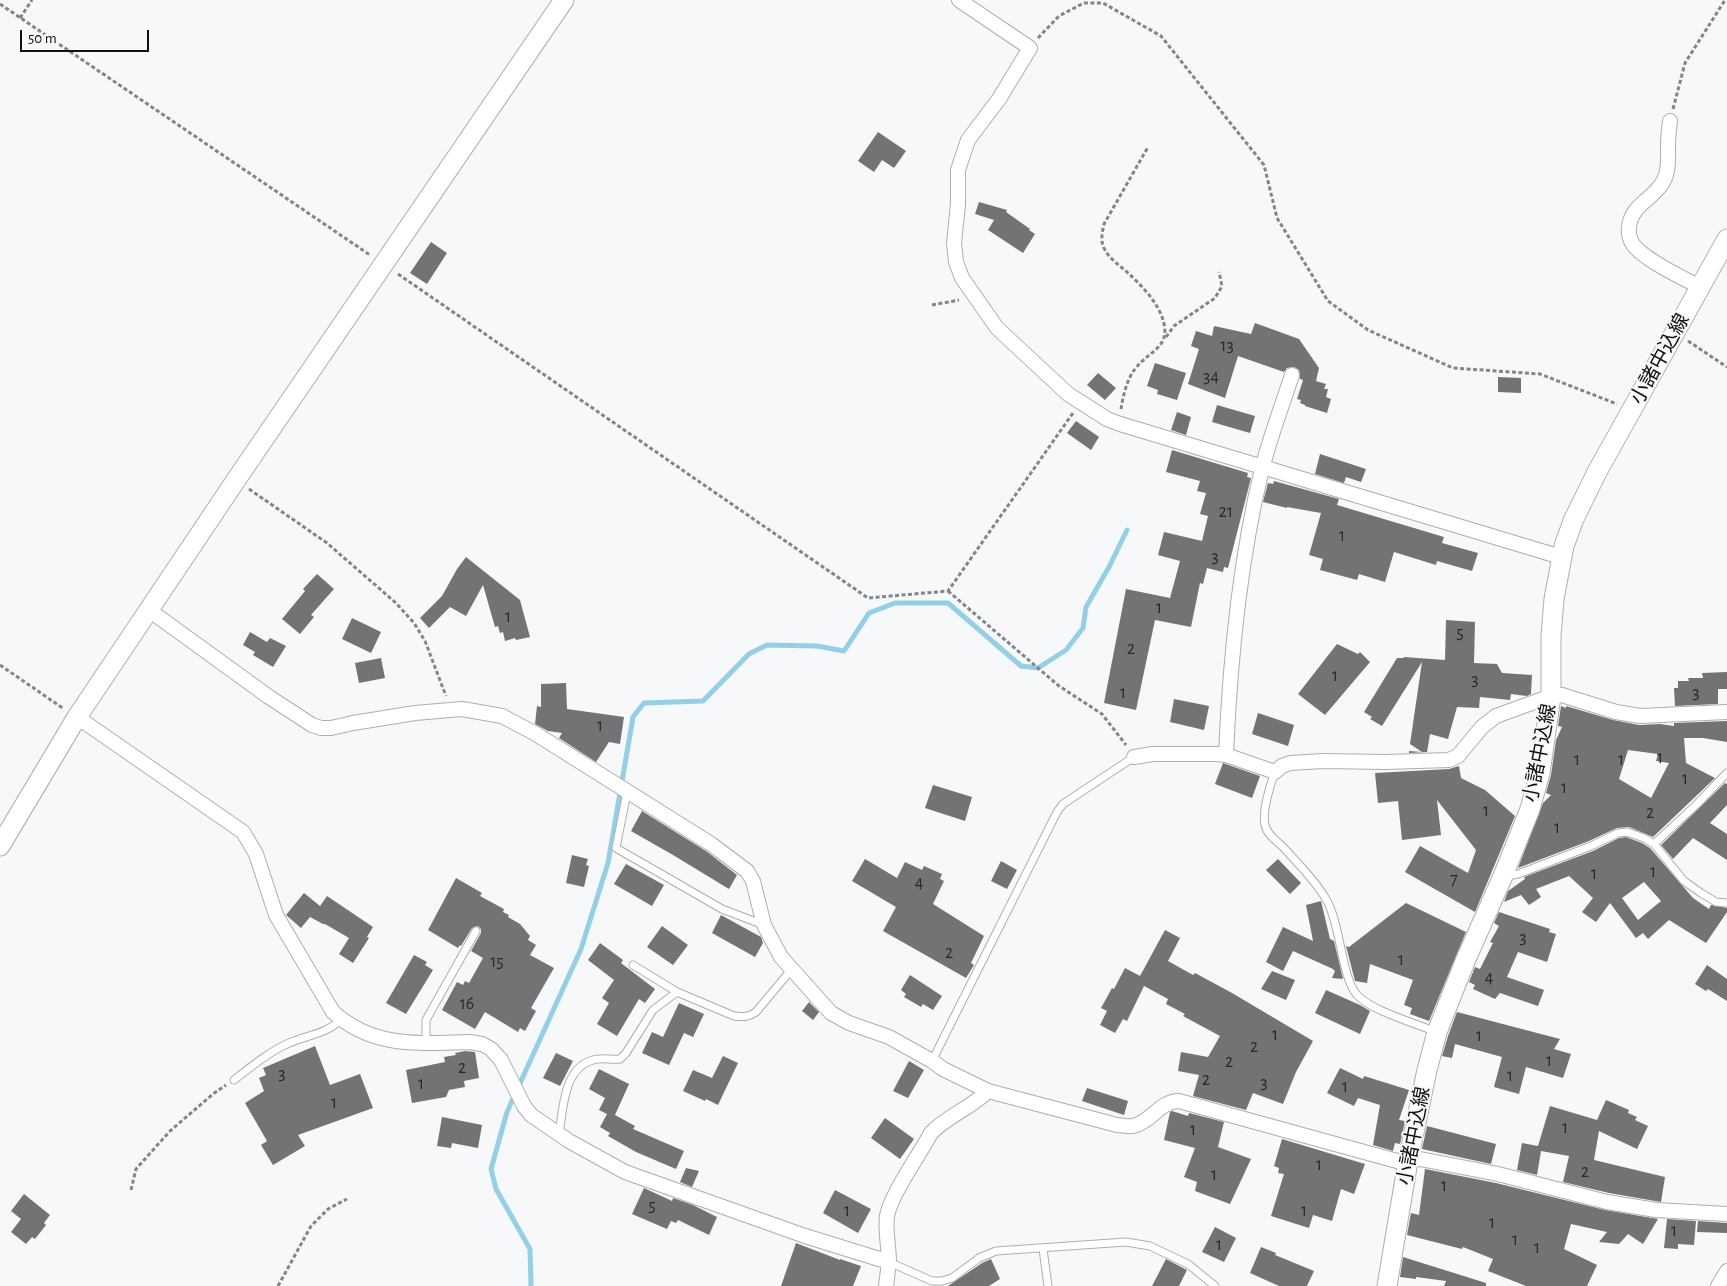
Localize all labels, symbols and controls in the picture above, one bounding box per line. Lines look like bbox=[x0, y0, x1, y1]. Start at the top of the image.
scale bar bbox=[22, 20, 151, 52]
text: 50 m bbox=[28, 31, 57, 46]
street label: 小諸中込線 bbox=[1625, 309, 1695, 409]
house number: 13 bbox=[1220, 335, 1234, 357]
house number: 34 bbox=[1203, 366, 1219, 388]
house number: 21 bbox=[1219, 501, 1233, 523]
house number: 1 bbox=[1339, 525, 1345, 547]
house number: 3 bbox=[1211, 546, 1219, 568]
house number: 1 bbox=[1156, 597, 1162, 619]
house number: 1 bbox=[505, 606, 511, 628]
house number: 5 bbox=[1456, 622, 1464, 644]
house number: 2 bbox=[1127, 638, 1135, 660]
house number: 1 bbox=[1332, 665, 1338, 687]
house number: 3 bbox=[1471, 669, 1479, 691]
house number: 1 bbox=[1120, 682, 1126, 704]
house number: 3 bbox=[1692, 682, 1700, 704]
street label: 小諸中込線 bbox=[1519, 702, 1561, 804]
house number: 1 bbox=[597, 715, 603, 737]
house number: 1 bbox=[1657, 747, 1663, 769]
house number: 1 bbox=[1574, 749, 1580, 771]
house number: 1 bbox=[1618, 749, 1624, 771]
house number: 1 bbox=[1682, 768, 1688, 790]
house number: 1 bbox=[1561, 777, 1567, 799]
house number: 1 bbox=[1483, 800, 1489, 822]
house number: 2 bbox=[1646, 802, 1654, 824]
house number: 1 bbox=[1554, 817, 1560, 839]
house number: 1 bbox=[1650, 861, 1656, 883]
house number: 1 bbox=[1591, 863, 1597, 885]
house number: 7 bbox=[1450, 869, 1458, 891]
house number: 4 bbox=[915, 872, 923, 894]
house number: 3 bbox=[1519, 927, 1527, 949]
house number: 2 bbox=[945, 942, 953, 964]
house number: 1 bbox=[1398, 949, 1404, 971]
house number: 15 bbox=[490, 951, 504, 973]
house number: 4 bbox=[1485, 967, 1493, 989]
house number: 16 bbox=[460, 993, 474, 1015]
house number: 1 bbox=[1272, 1024, 1278, 1046]
house number: 1 bbox=[1476, 1025, 1482, 1047]
house number: 2 bbox=[1250, 1036, 1258, 1058]
house number: 1 bbox=[1546, 1050, 1552, 1072]
house number: 2 bbox=[1225, 1051, 1233, 1073]
house number: 2 bbox=[458, 1057, 466, 1079]
house number: 3 bbox=[278, 1063, 286, 1085]
house number: 1 bbox=[1507, 1065, 1513, 1087]
house number: 2 bbox=[1202, 1069, 1210, 1091]
house number: 3 bbox=[1260, 1072, 1268, 1094]
house number: 1 bbox=[418, 1073, 424, 1095]
house number: 1 bbox=[1342, 1076, 1348, 1098]
street label: 小諸中込線 bbox=[1393, 1085, 1435, 1187]
house number: 1 bbox=[331, 1092, 337, 1114]
house number: 1 bbox=[1562, 1117, 1568, 1139]
house number: 1 bbox=[1190, 1119, 1196, 1141]
house number: 1 bbox=[1316, 1154, 1322, 1176]
house number: 2 bbox=[1581, 1161, 1589, 1183]
house number: 1 bbox=[1211, 1164, 1217, 1186]
house number: 1 bbox=[1441, 1175, 1447, 1197]
house number: 5 bbox=[648, 1195, 656, 1217]
house number: 1 bbox=[844, 1200, 850, 1222]
house number: 1 bbox=[1301, 1200, 1307, 1222]
house number: 1 bbox=[1489, 1212, 1495, 1234]
house number: 1 bbox=[1671, 1220, 1677, 1242]
house number: 1 bbox=[1512, 1229, 1518, 1251]
house number: 1 bbox=[1216, 1234, 1222, 1256]
house number: 1 bbox=[1534, 1237, 1540, 1259]

